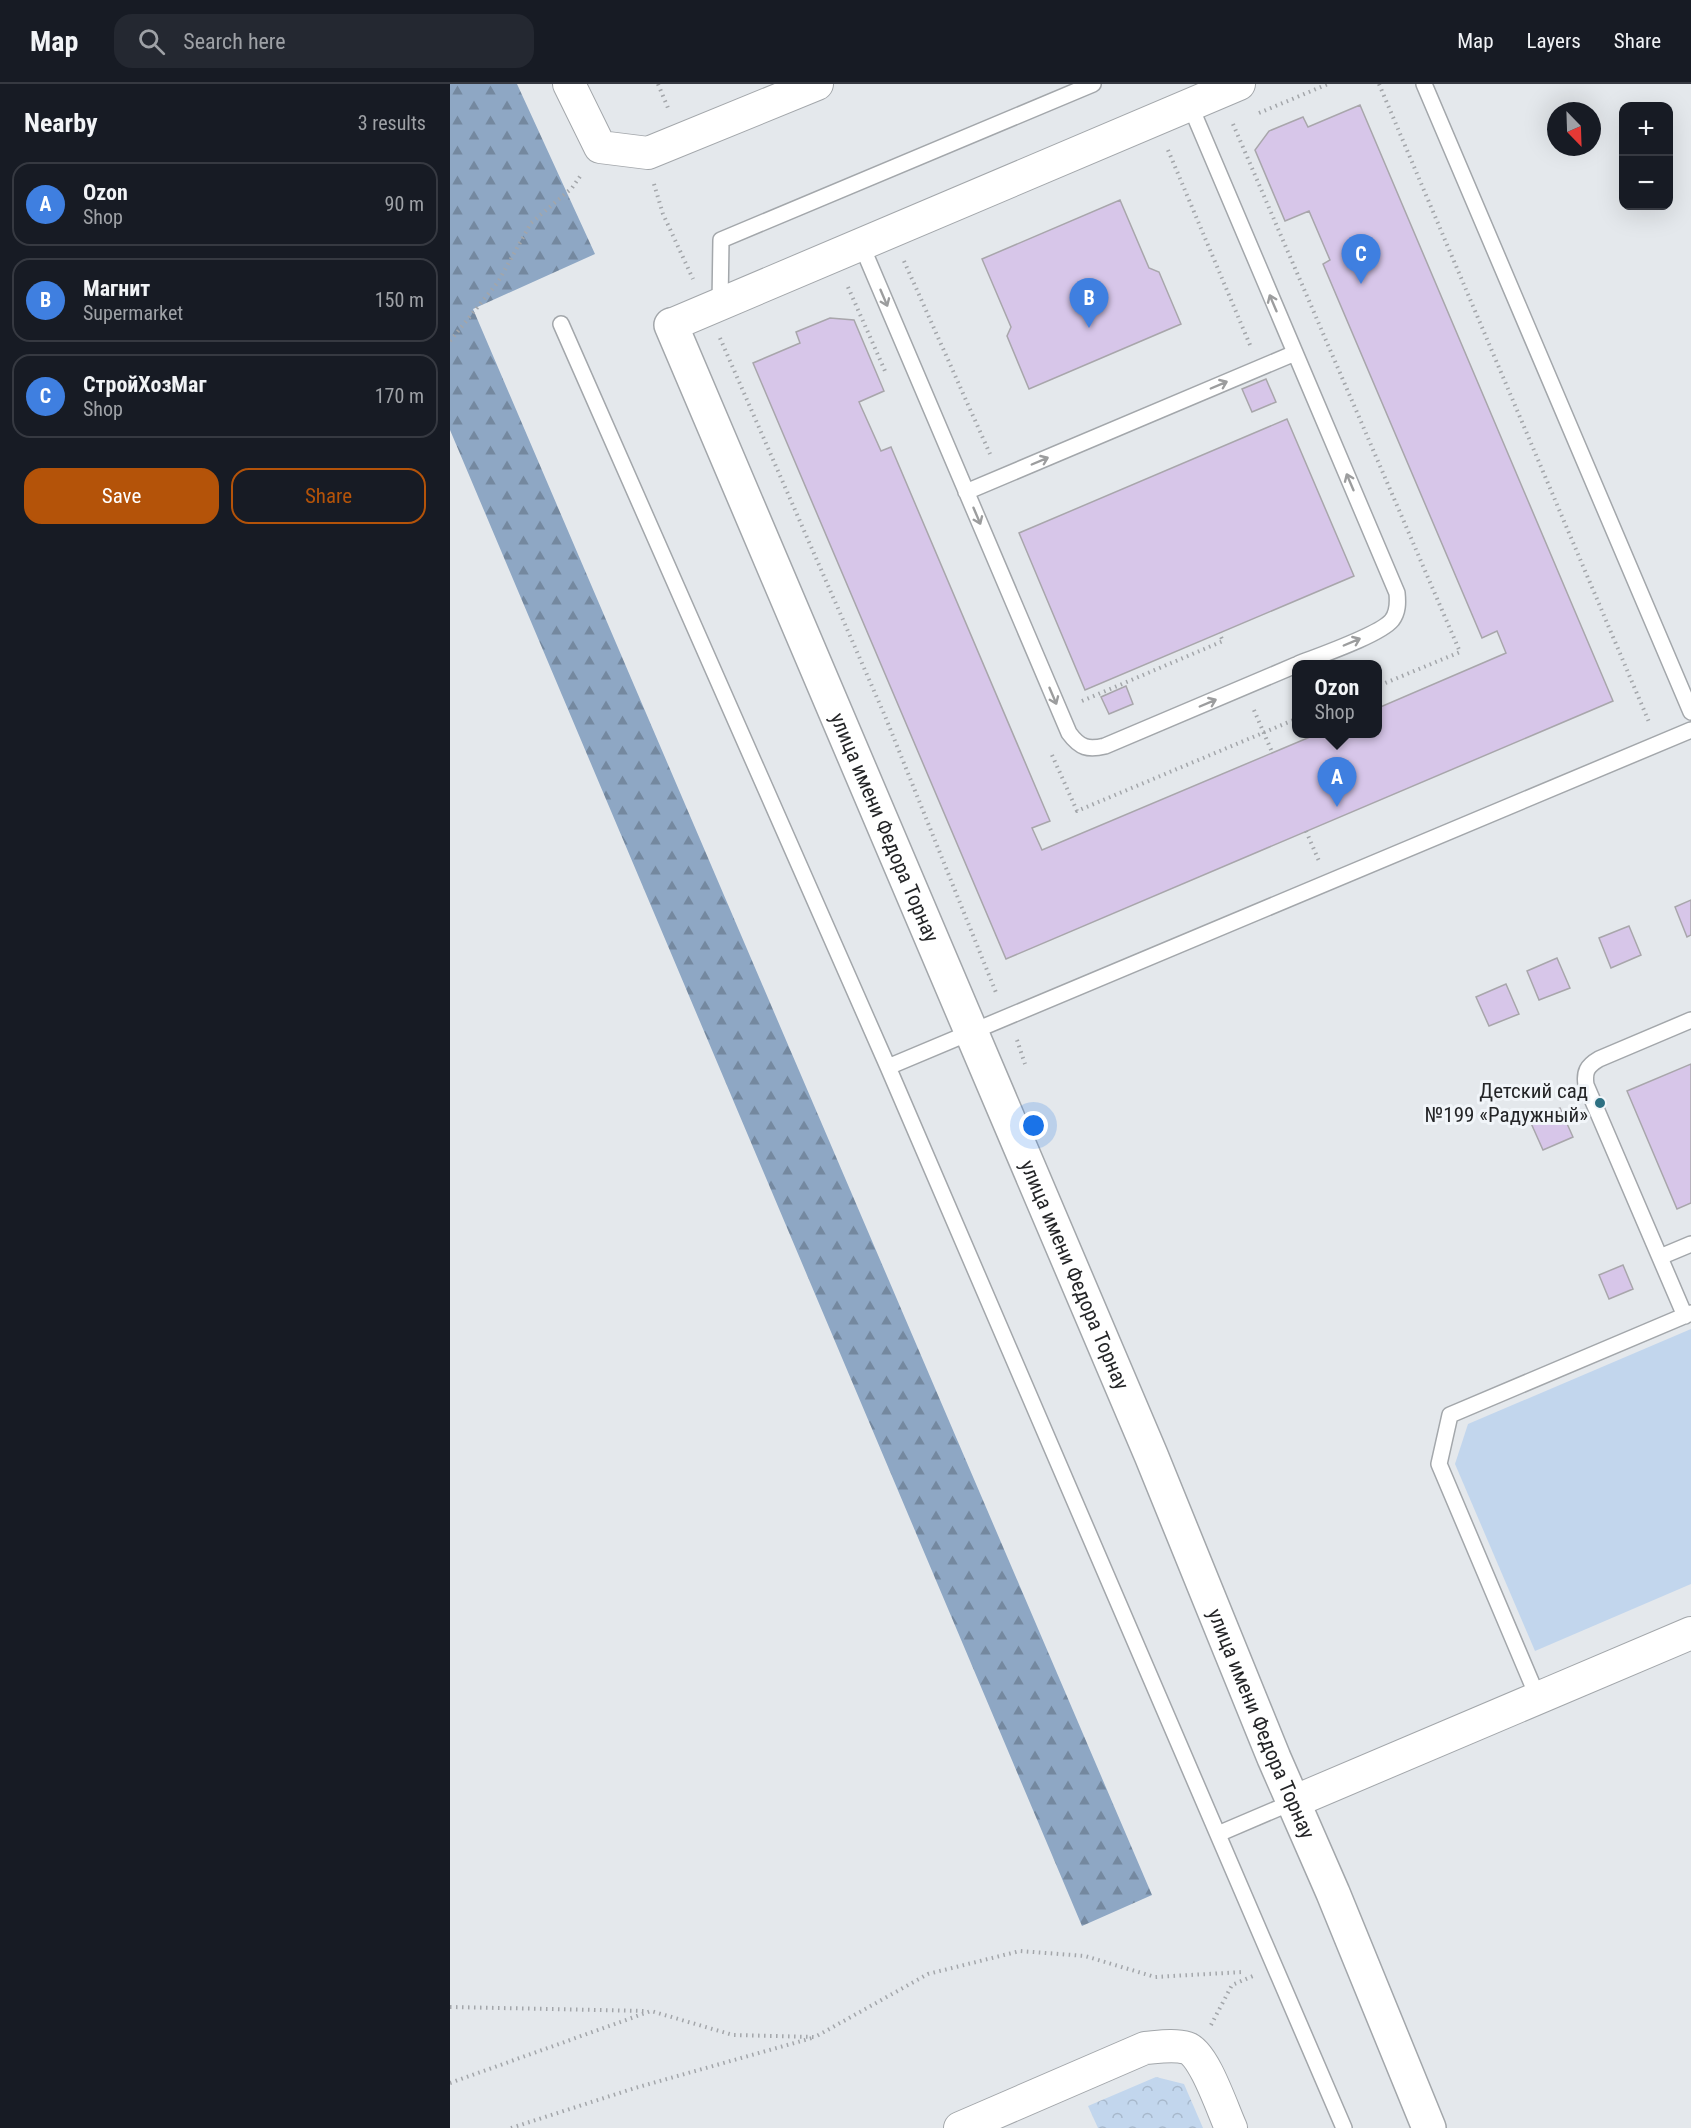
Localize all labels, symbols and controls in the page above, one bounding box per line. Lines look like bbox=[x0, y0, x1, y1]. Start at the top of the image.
search box bbox=[114, 14, 534, 68]
text: Map bbox=[30, 25, 78, 58]
icon: search bbox=[135, 25, 168, 58]
text: Search here bbox=[183, 29, 286, 54]
text: Map bbox=[1457, 29, 1494, 53]
text: Layers bbox=[1527, 29, 1581, 53]
text: Share bbox=[1614, 29, 1661, 53]
north arrow bbox=[1547, 102, 1601, 156]
map controls bbox=[1619, 102, 1673, 210]
button: + bbox=[1619, 102, 1673, 156]
text: Nearby bbox=[24, 108, 98, 138]
text: 3 results bbox=[358, 111, 426, 135]
button: − bbox=[1619, 156, 1673, 210]
text: Ozon bbox=[83, 180, 128, 205]
text: A bbox=[40, 192, 51, 216]
text: 90 m bbox=[385, 192, 424, 216]
text: Shop bbox=[83, 205, 123, 229]
pin: C bbox=[1342, 234, 1380, 284]
text: Магнит bbox=[83, 276, 150, 301]
pin: B bbox=[1070, 278, 1108, 328]
text: B bbox=[40, 288, 51, 312]
text: 150 m bbox=[375, 288, 424, 312]
one-way arrow bbox=[879, 289, 890, 307]
one-way arrow bbox=[1267, 294, 1279, 312]
text: Supermarket bbox=[83, 301, 183, 325]
text: СтройХозМаг bbox=[83, 372, 207, 397]
one-way arrow bbox=[1210, 378, 1228, 390]
text: C bbox=[40, 384, 51, 408]
text: 170 m bbox=[375, 384, 424, 408]
text: Shop bbox=[83, 397, 123, 421]
one-way arrow bbox=[1030, 455, 1048, 466]
button: Save bbox=[24, 468, 219, 524]
button: Share bbox=[231, 468, 426, 524]
one-way arrow bbox=[1344, 473, 1355, 492]
one-way arrow bbox=[972, 507, 983, 525]
one-way arrow bbox=[1342, 636, 1360, 647]
popup bbox=[1292, 660, 1382, 738]
text: Ozon bbox=[1315, 675, 1359, 700]
one-way arrow bbox=[1048, 686, 1059, 705]
one-way arrow bbox=[1198, 697, 1216, 708]
text: Shop bbox=[1315, 700, 1355, 724]
street label: улица имени Федора Торнау bbox=[825, 709, 944, 946]
pin: A bbox=[1318, 758, 1356, 807]
place label: Детский сад №199 «Радужный» bbox=[1425, 1079, 1588, 1127]
marker: Детский сад №199 «Радужный» bbox=[1593, 1096, 1607, 1110]
your location bbox=[1019, 1111, 1048, 1140]
street label: улица имени Федора Торнау bbox=[1015, 1157, 1134, 1393]
street label: улица имени Федора Торнау bbox=[1203, 1605, 1320, 1842]

